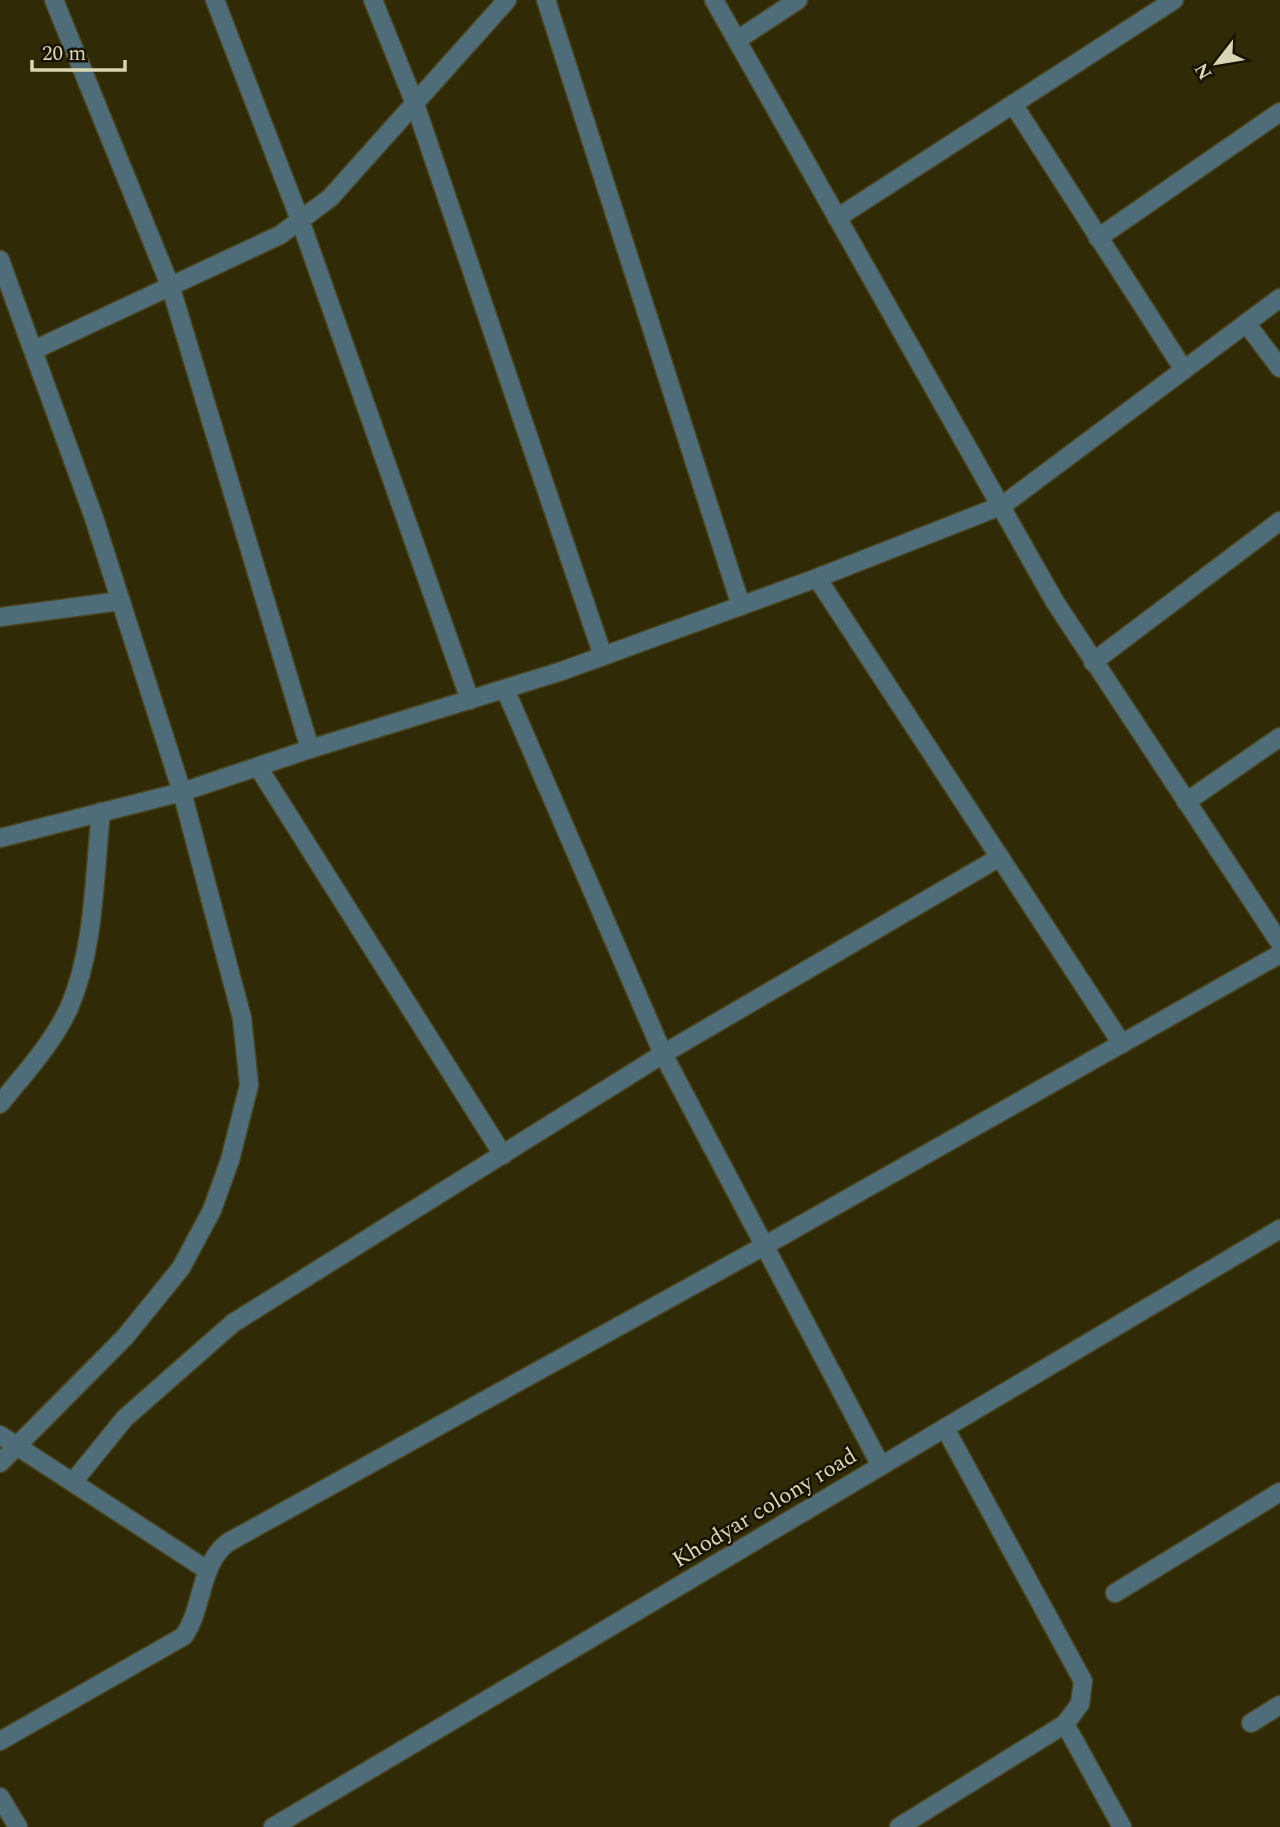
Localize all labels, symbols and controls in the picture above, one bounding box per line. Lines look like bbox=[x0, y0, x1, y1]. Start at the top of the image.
scale bar bbox=[32, 28, 124, 72]
north arrow bbox=[1182, 28, 1252, 98]
text: 20 m bbox=[42, 38, 86, 70]
text: N bbox=[1187, 57, 1220, 85]
street label: Khodyar colony road bbox=[666, 1439, 864, 1577]

